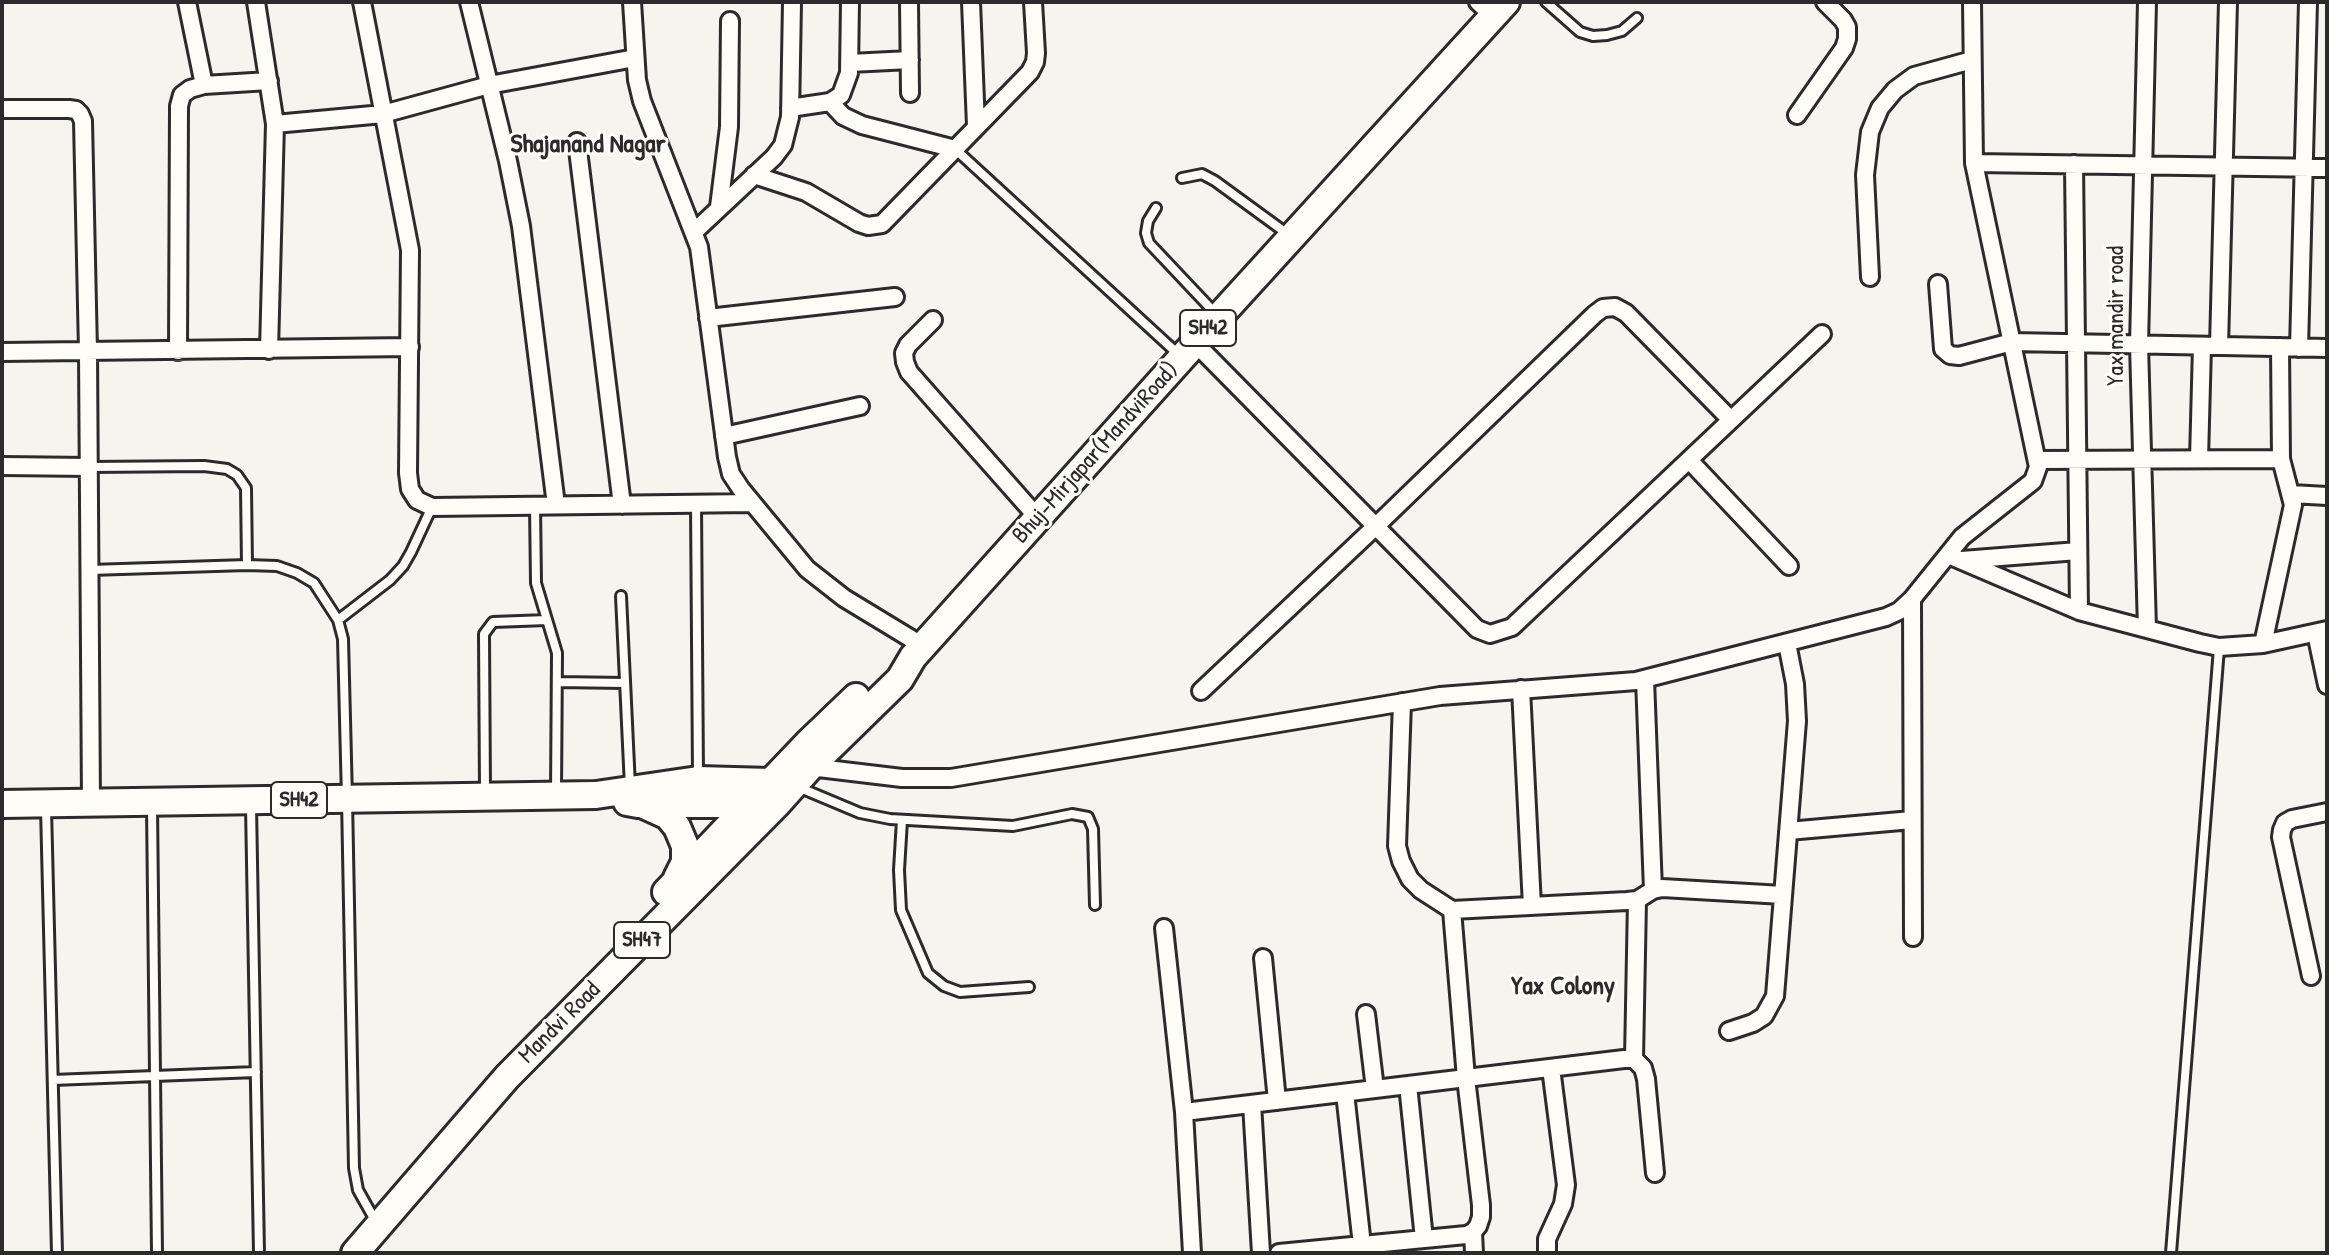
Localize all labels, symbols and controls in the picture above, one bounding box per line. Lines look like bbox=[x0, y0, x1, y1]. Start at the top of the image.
district label: Shajanand Nagar bbox=[511, 129, 665, 161]
street label: Yax mandir road bbox=[2103, 246, 2131, 386]
road number: SH42 bbox=[1180, 310, 1236, 346]
street label: Bhuj-Mirjapar(MandviRoad) bbox=[1007, 356, 1185, 550]
road number: SH42 bbox=[271, 782, 327, 818]
road number: SH47 bbox=[614, 922, 670, 958]
district label: Yax Colony bbox=[1511, 971, 1615, 1003]
street label: Mandvi Road bbox=[513, 976, 607, 1070]

